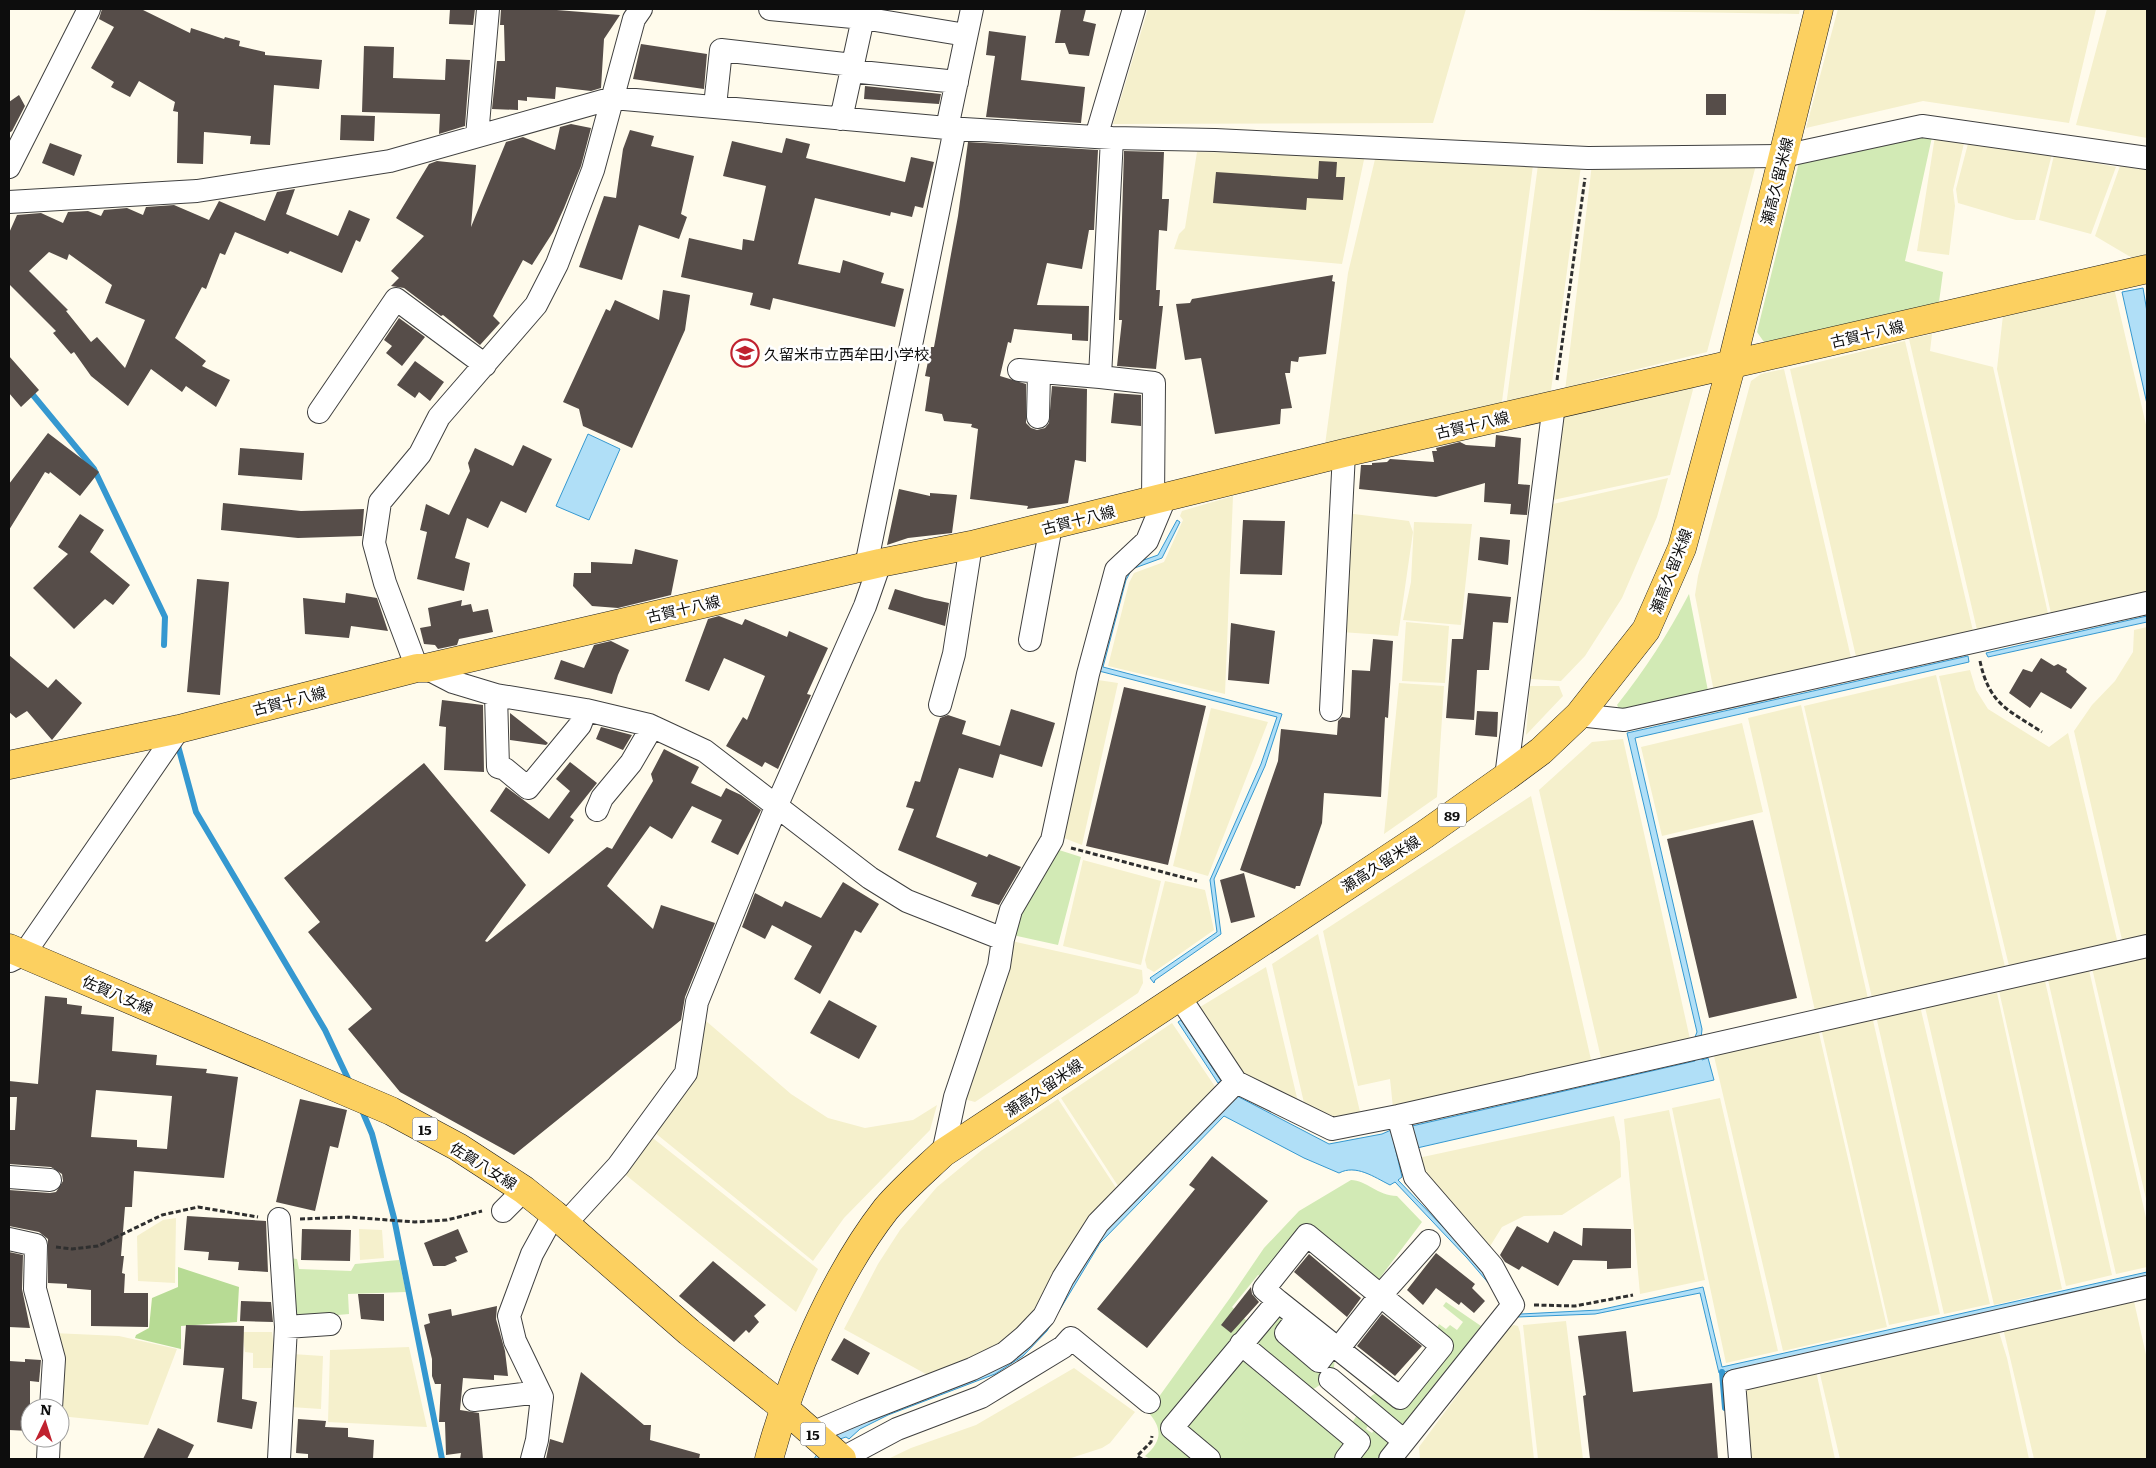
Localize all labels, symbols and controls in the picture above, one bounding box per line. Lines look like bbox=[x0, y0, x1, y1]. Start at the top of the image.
street label: 瀬高久留米線 bbox=[1754, 135, 1798, 227]
street label: 古賀十八線 bbox=[1828, 313, 1906, 353]
school or university icon: 久留米市立西牟田小学校 bbox=[730, 338, 760, 368]
place label: 久留米市立西牟田小学校 bbox=[764, 342, 929, 365]
street label: 古賀十八線 bbox=[1433, 404, 1511, 444]
street label: 古賀十八線 bbox=[1039, 499, 1117, 539]
street label: 瀬高久留米線 bbox=[1643, 525, 1697, 617]
street label: 古賀十八線 bbox=[644, 588, 722, 628]
street label: 古賀十八線 bbox=[250, 680, 328, 720]
road number: 89 bbox=[1438, 804, 1466, 826]
street label: 瀬高久留米線 bbox=[1336, 829, 1424, 897]
street label: 佐賀八女線 bbox=[79, 969, 157, 1019]
street label: 瀬高久留米線 bbox=[999, 1052, 1087, 1122]
road number: 15 bbox=[412, 1118, 438, 1140]
street label: 佐賀八女線 bbox=[446, 1135, 522, 1195]
north arrow bbox=[20, 1398, 70, 1448]
text: N bbox=[39, 1399, 53, 1419]
road number: 15 bbox=[800, 1422, 826, 1446]

